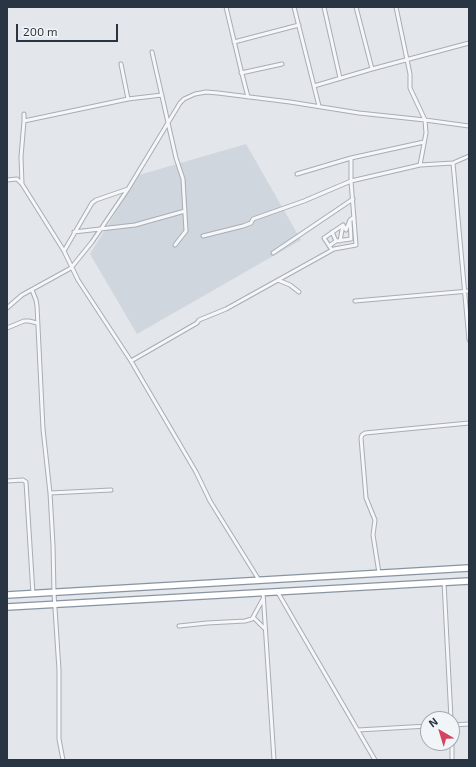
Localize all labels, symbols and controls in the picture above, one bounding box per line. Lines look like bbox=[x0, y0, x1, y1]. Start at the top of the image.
scale bar bbox=[18, 16, 120, 42]
text: 200 m bbox=[23, 24, 57, 38]
north arrow bbox=[420, 711, 460, 751]
text: N bbox=[426, 714, 440, 730]

